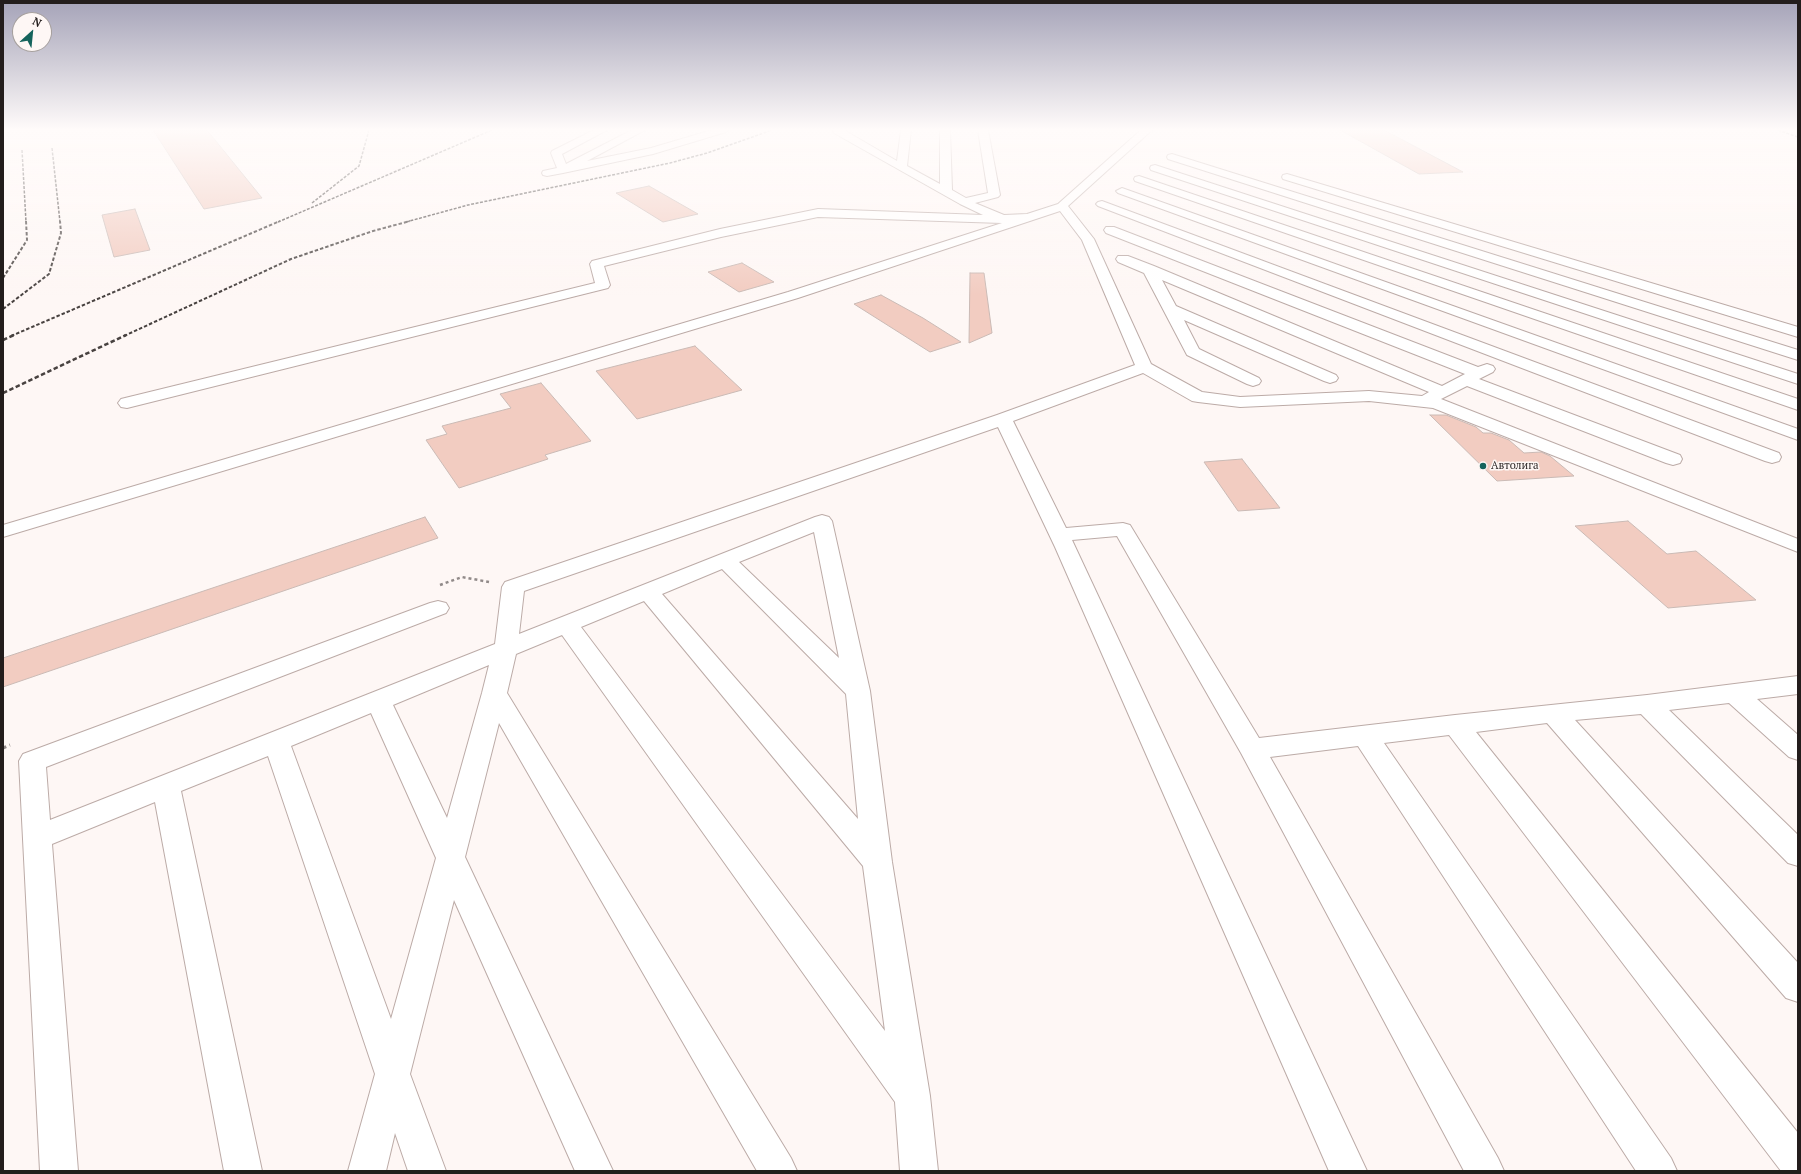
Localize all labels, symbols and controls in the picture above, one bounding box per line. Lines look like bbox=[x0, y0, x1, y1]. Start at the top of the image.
north arrow bbox=[12, 12, 52, 52]
text: N bbox=[30, 14, 44, 30]
place label: Автолига bbox=[1491, 459, 1539, 473]
marker: Автолига bbox=[1478, 461, 1488, 471]

